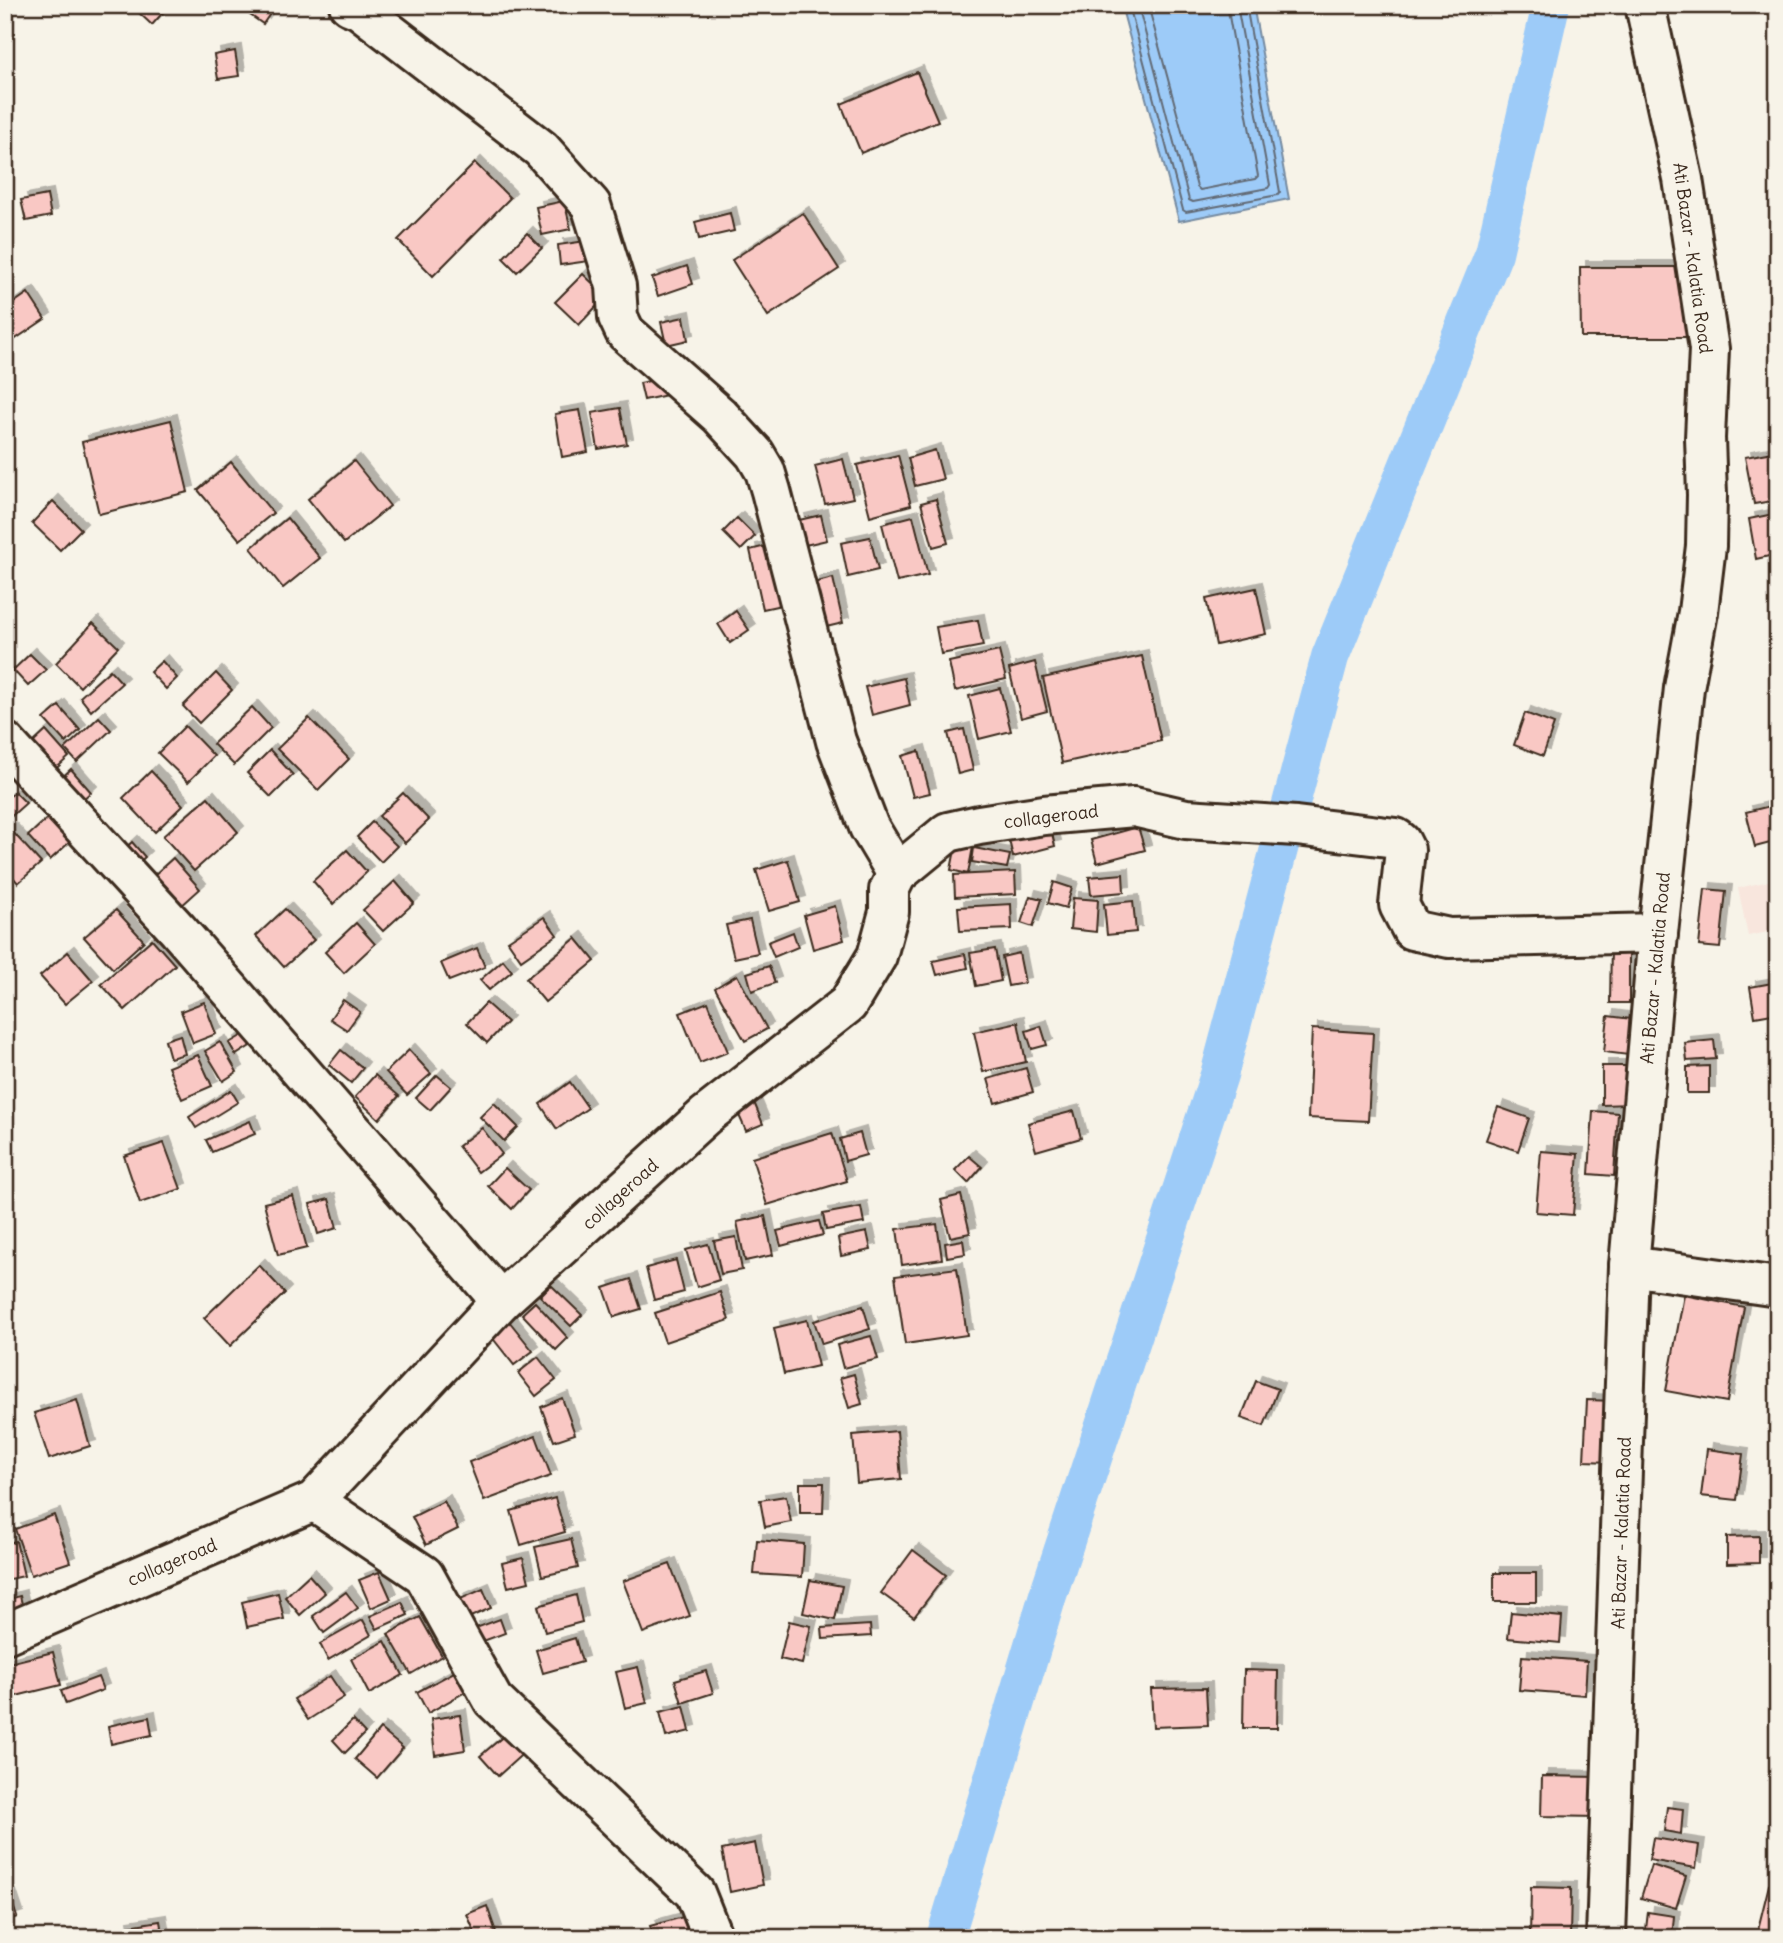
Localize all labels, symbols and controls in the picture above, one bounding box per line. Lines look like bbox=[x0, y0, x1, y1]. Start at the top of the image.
street label: Ati Bazar - Kalatia Road bbox=[1668, 161, 1718, 355]
street label: collageroad bbox=[1002, 799, 1100, 833]
street label: Ati Bazar - Kalatia Road bbox=[1635, 871, 1675, 1065]
street label: collageroad bbox=[577, 1153, 663, 1234]
street label: Ati Bazar - Kalatia Road bbox=[1606, 1436, 1636, 1630]
street label: collageroad bbox=[124, 1533, 221, 1591]

